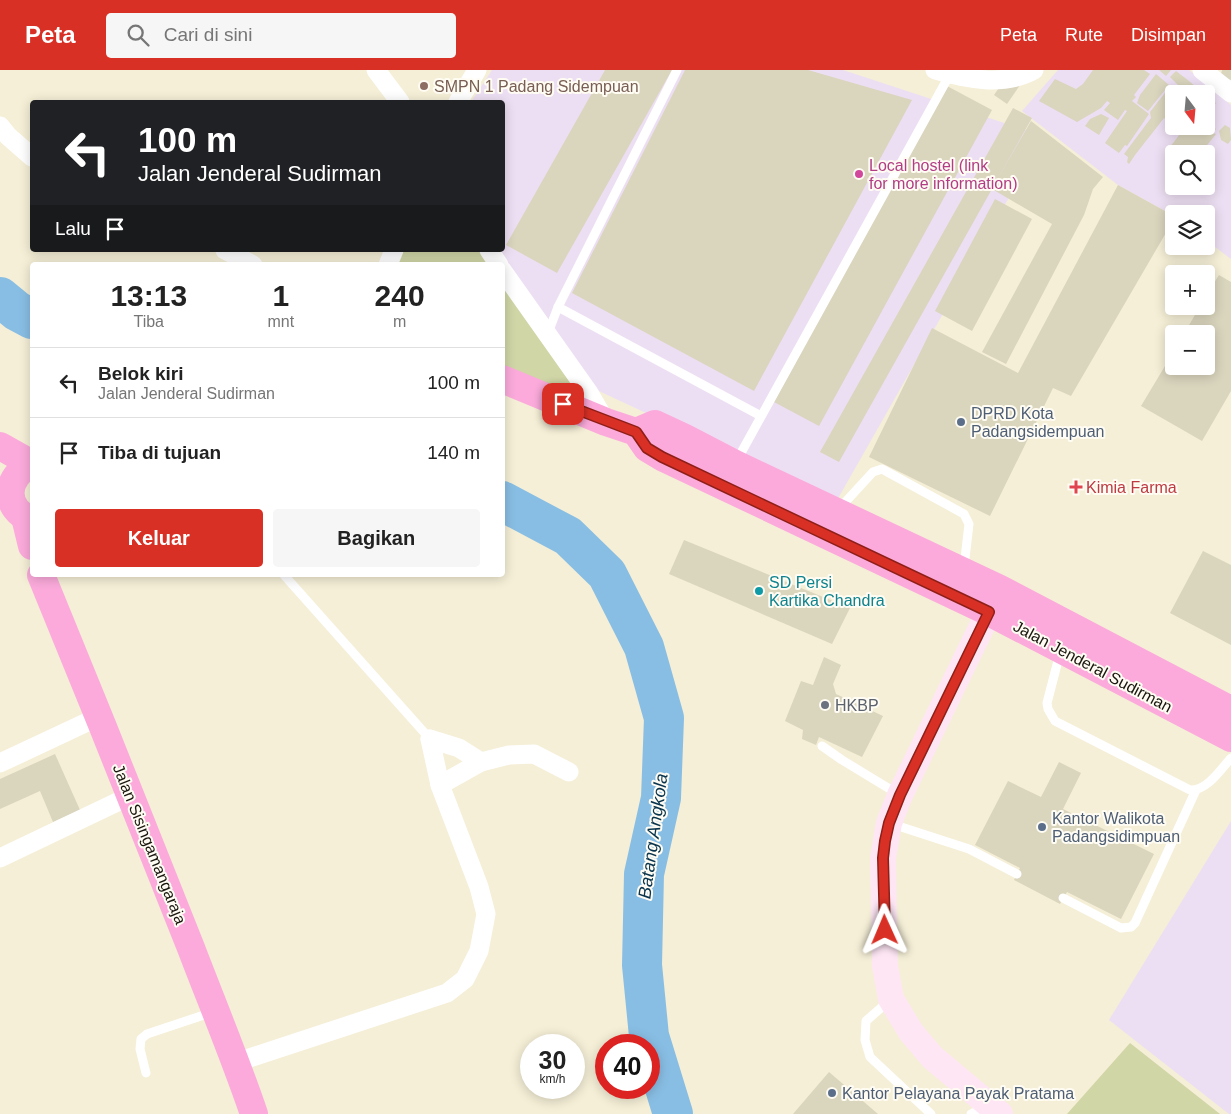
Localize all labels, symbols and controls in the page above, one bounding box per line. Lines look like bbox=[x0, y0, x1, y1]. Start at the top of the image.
search box bbox=[106, 13, 456, 58]
text: Peta bbox=[25, 21, 76, 48]
icon: search bbox=[124, 21, 152, 49]
text: Cari di sini bbox=[164, 24, 252, 45]
text: Peta bbox=[1000, 25, 1037, 45]
text: Rute bbox=[1065, 25, 1103, 45]
text: Disimpan bbox=[1131, 25, 1206, 45]
place label: SMPN 1 Padang Sidempuan bbox=[434, 78, 639, 95]
marker: SMPN 1 Padang Sidempuan bbox=[418, 80, 430, 92]
north arrow bbox=[1165, 85, 1215, 135]
map controls bbox=[1165, 85, 1215, 375]
icon: left bbox=[55, 120, 120, 185]
text: 100 m bbox=[138, 120, 237, 159]
button: search bbox=[1165, 145, 1215, 195]
place label: Local hostel (link for more information) bbox=[869, 157, 1018, 192]
text: Jalan Jenderal Sudirman bbox=[138, 161, 381, 186]
marker: Local hostel (link for more information) bbox=[853, 168, 865, 180]
button: layers bbox=[1165, 205, 1215, 255]
icon: arrive bbox=[101, 215, 129, 243]
text: Lalu bbox=[55, 218, 91, 239]
button: + bbox=[1165, 265, 1215, 315]
text: 13:13 bbox=[110, 279, 187, 312]
text: 1 bbox=[272, 279, 289, 312]
text: 240 bbox=[375, 279, 425, 312]
text: Tiba bbox=[133, 313, 164, 330]
text: mnt bbox=[267, 313, 294, 330]
text: m bbox=[393, 313, 406, 330]
button: − bbox=[1165, 325, 1215, 375]
text: Belok kiri bbox=[98, 363, 184, 384]
icon: left bbox=[55, 369, 83, 397]
text: 100 m bbox=[427, 372, 480, 393]
pin bbox=[542, 383, 584, 425]
text: Jalan Jenderal Sudirman bbox=[98, 385, 275, 402]
icon: arrive bbox=[549, 390, 577, 418]
place label: DPRD Kota Padangsidempuan bbox=[971, 405, 1104, 440]
marker: DPRD Kota Padangsidempuan bbox=[955, 416, 967, 428]
icon: arrive bbox=[55, 439, 83, 467]
text: Tiba di tujuan bbox=[98, 442, 221, 463]
text: 140 m bbox=[427, 442, 480, 463]
place label: Kimia Farma bbox=[1086, 479, 1177, 496]
marker: Kimia Farma bbox=[1070, 481, 1082, 493]
button: Keluar bbox=[55, 509, 263, 567]
button: Bagikan bbox=[273, 509, 480, 567]
place label: SD Persi Kartika Chandra bbox=[769, 574, 885, 609]
marker: SD Persi Kartika Chandra bbox=[753, 585, 765, 597]
street label: Jalan Jenderal Sudirman bbox=[1011, 617, 1175, 715]
place label: HKBP bbox=[835, 697, 879, 714]
marker: HKBP bbox=[819, 699, 831, 711]
street label: Jalan Sisingamangaraja bbox=[110, 762, 189, 927]
water label: Batang Angkola bbox=[634, 772, 672, 900]
place label: Kantor Walikota Padangsidimpuan bbox=[1052, 810, 1180, 845]
marker: Kantor Walikota Padangsidimpuan bbox=[1036, 821, 1048, 833]
position arrow bbox=[858, 903, 910, 955]
speed limit sign: 40 bbox=[595, 1034, 660, 1099]
text: 30 bbox=[539, 1046, 566, 1074]
text: km/h bbox=[539, 1072, 566, 1086]
place label: Kantor Pelayana Payak Pratama bbox=[842, 1085, 1074, 1102]
marker: Kantor Pelayana Payak Pratama bbox=[826, 1087, 838, 1099]

